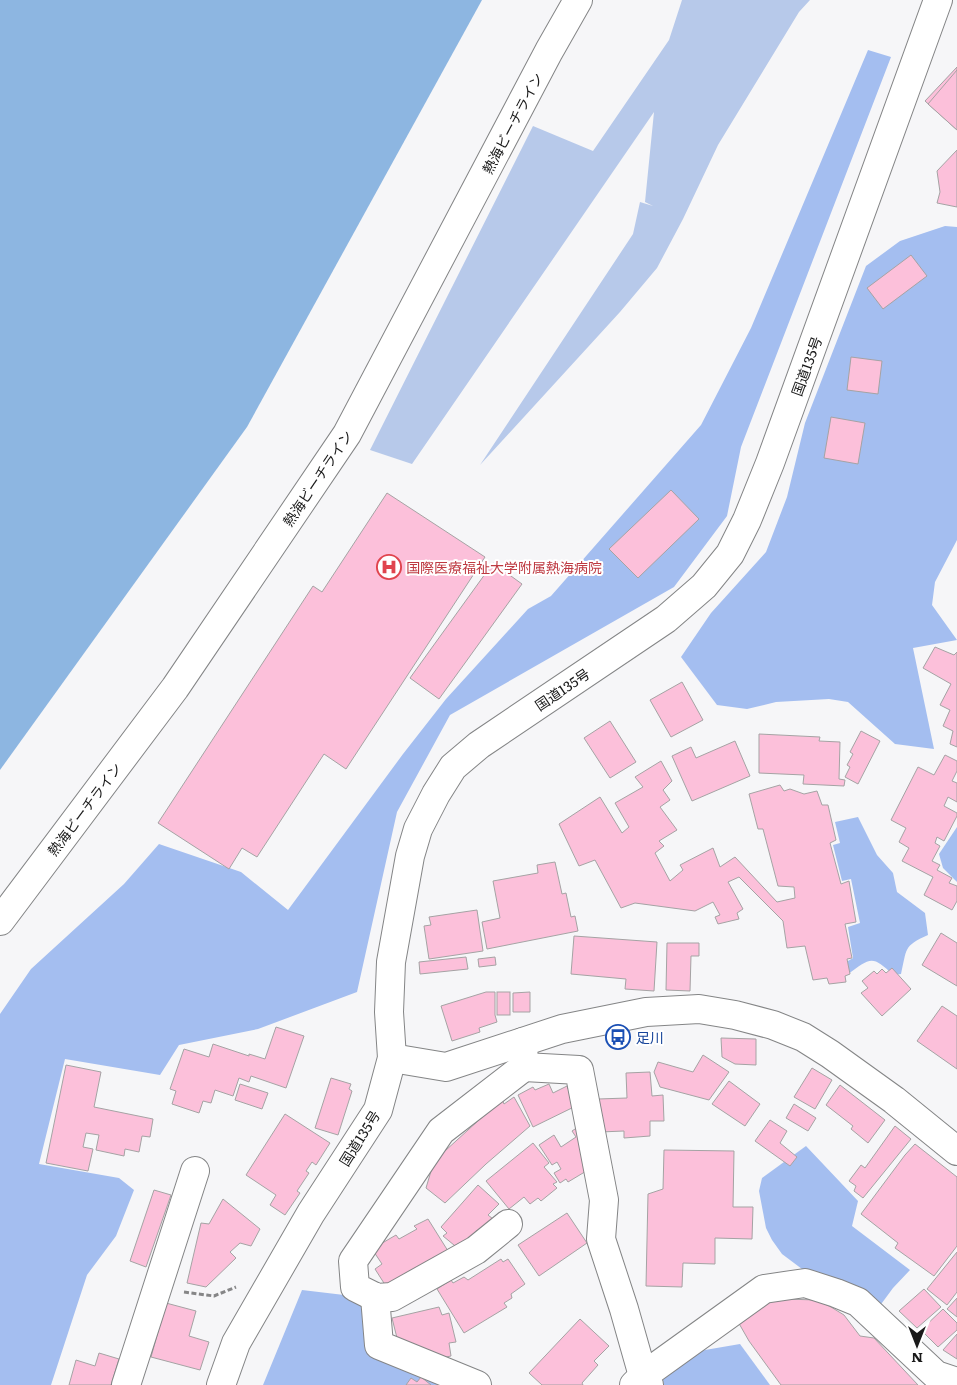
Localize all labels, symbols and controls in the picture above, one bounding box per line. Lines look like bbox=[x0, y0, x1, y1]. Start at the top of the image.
street label: 熱海ビーチライン bbox=[477, 69, 547, 177]
street label: 国道135号 bbox=[786, 333, 826, 399]
street label: 熱海ビーチライン bbox=[277, 426, 357, 530]
hospital icon: 国際医療福祉大学附属熱海病院 bbox=[376, 554, 402, 580]
place label: 国際医療福祉大学附属熱海病院 bbox=[406, 557, 602, 577]
street label: 国道135号 bbox=[531, 663, 593, 715]
street label: 熱海ビーチライン bbox=[42, 758, 126, 860]
bus stop icon: 足川 bbox=[605, 1024, 631, 1050]
place label: 足川 bbox=[636, 1027, 664, 1047]
street label: 国道135号 bbox=[334, 1106, 384, 1170]
north arrow bbox=[892, 1320, 942, 1370]
text: N bbox=[911, 1349, 923, 1369]

